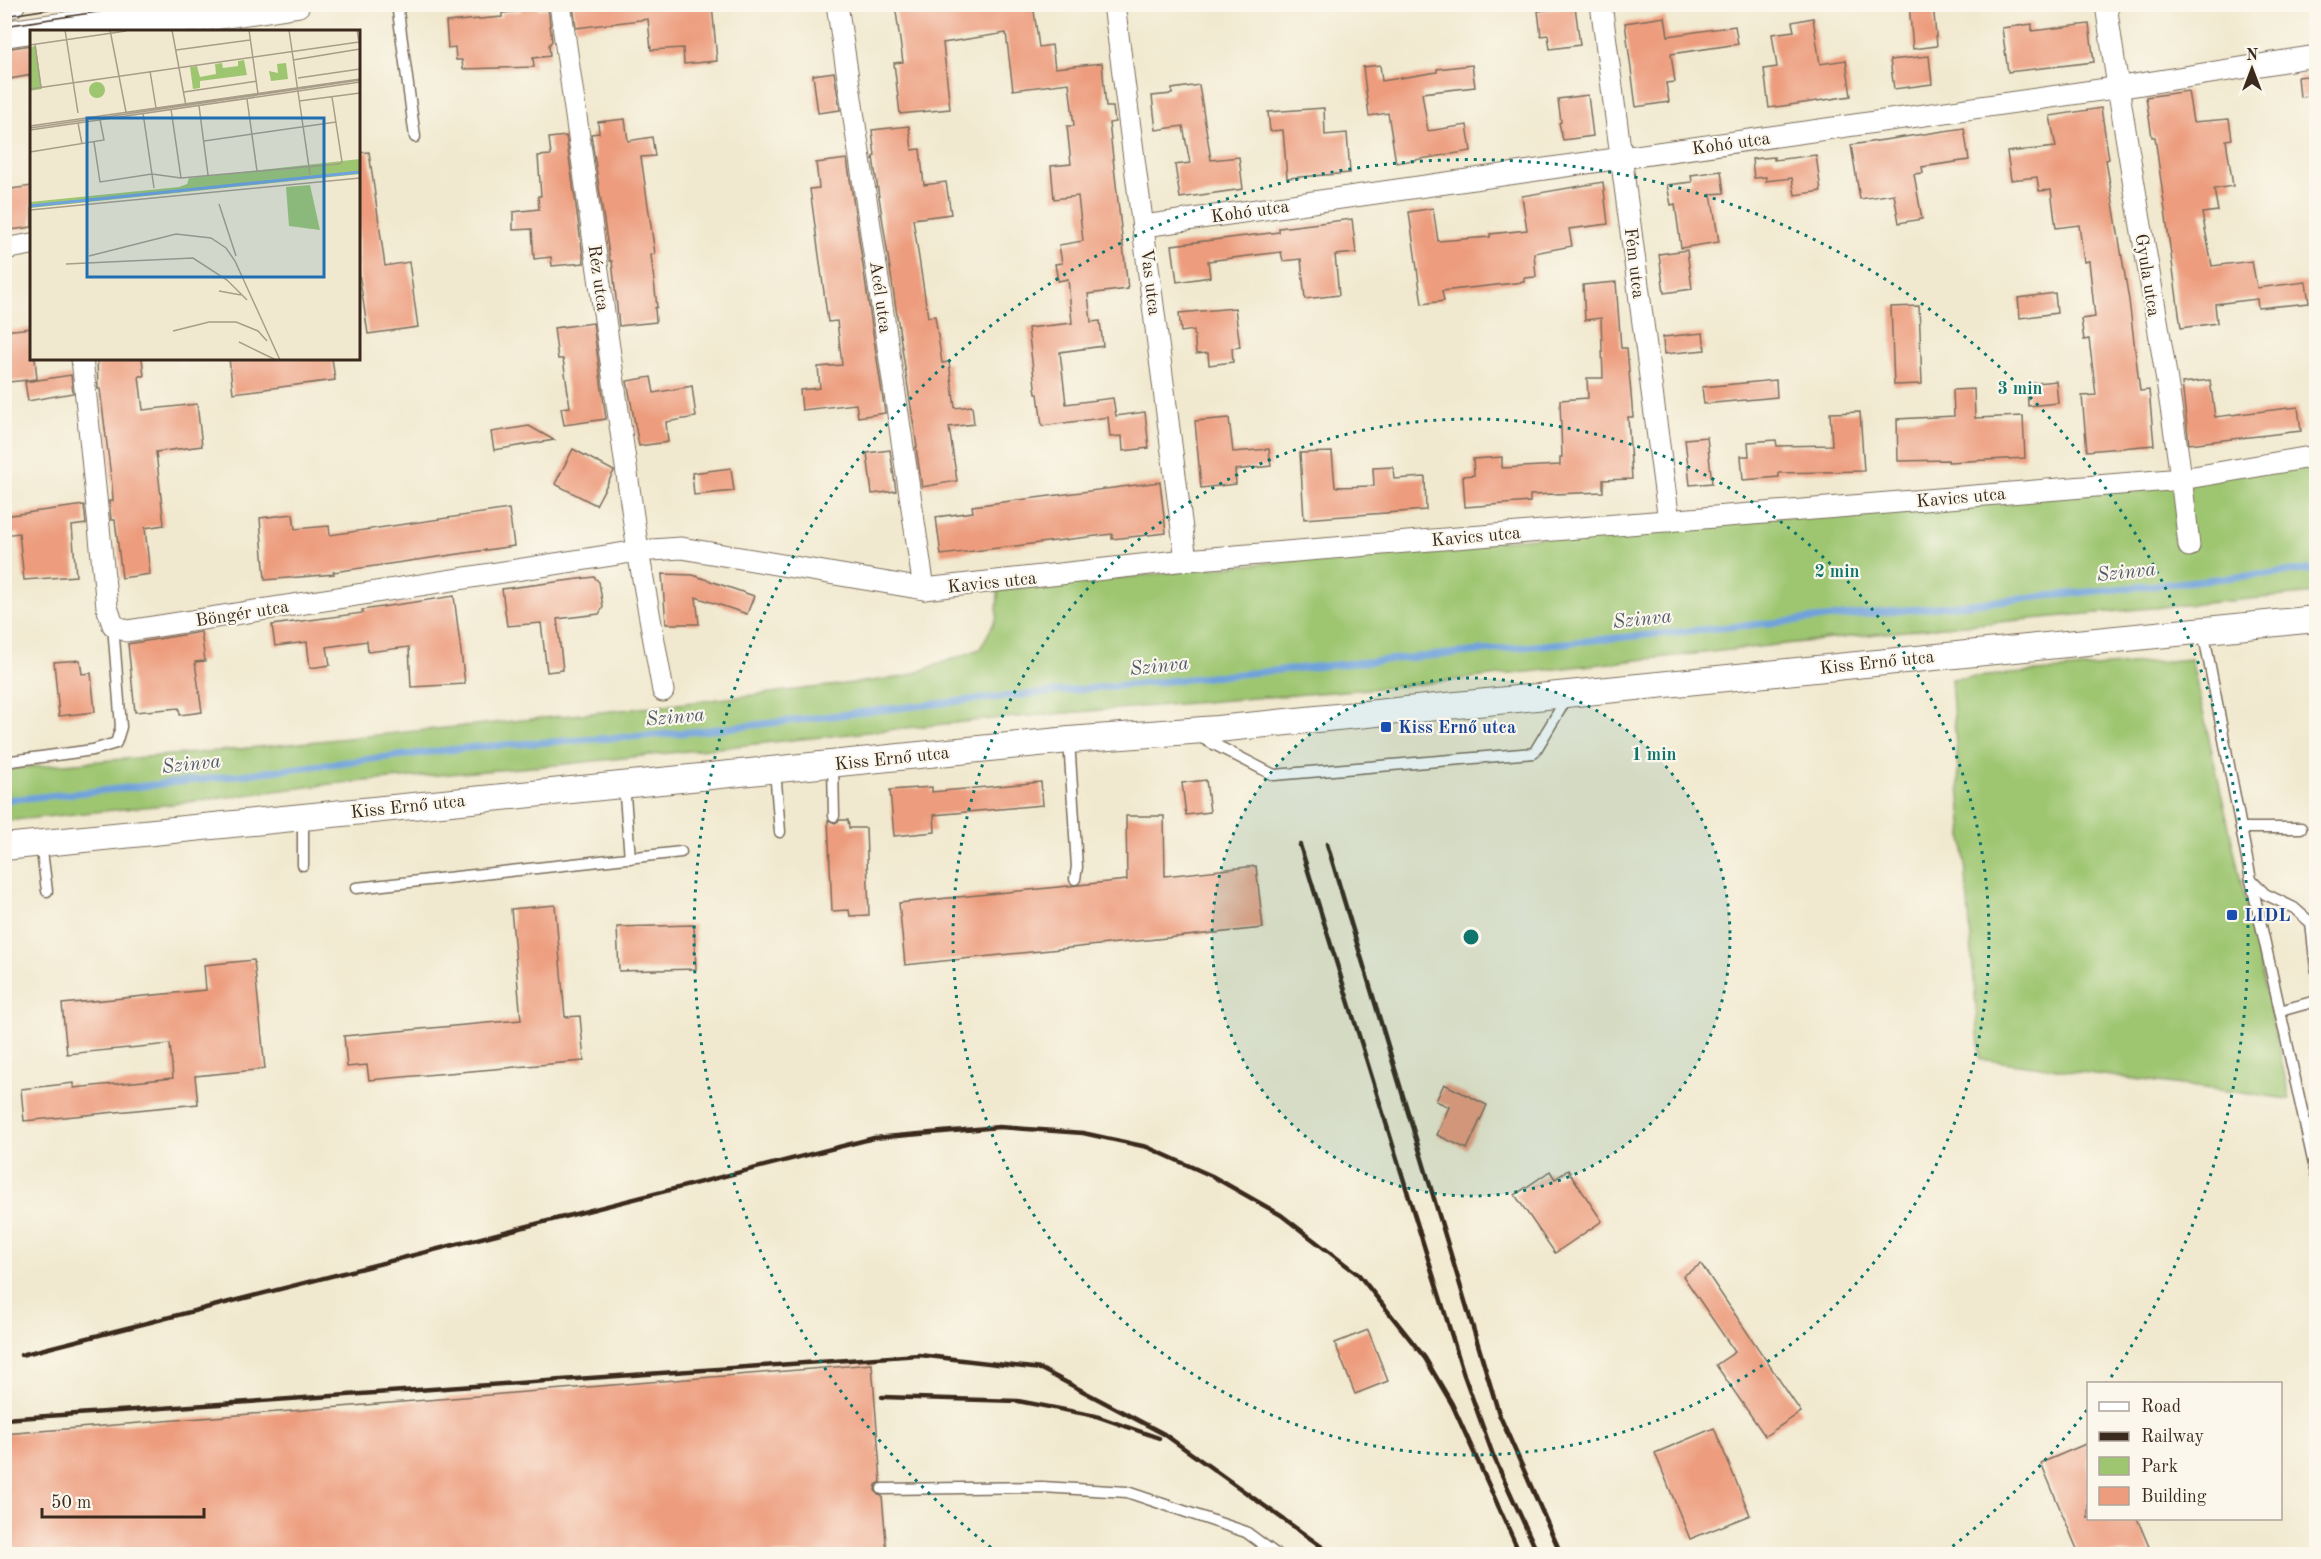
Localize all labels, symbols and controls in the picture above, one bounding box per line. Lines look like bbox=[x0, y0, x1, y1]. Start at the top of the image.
inset map bbox=[30, 30, 360, 360]
north arrow bbox=[2222, 39, 2282, 99]
text: N bbox=[2246, 48, 2259, 64]
street label: Kohó utca bbox=[1691, 130, 1772, 158]
street label: Kohó utca bbox=[1210, 198, 1291, 226]
street label: Fém utca bbox=[1621, 227, 1647, 300]
street label: Gyula utca bbox=[2132, 232, 2162, 318]
street label: Réz utca bbox=[584, 244, 612, 313]
street label: Vas utca bbox=[1137, 248, 1163, 316]
street label: Acél utca bbox=[866, 260, 894, 334]
text: 3 min bbox=[1997, 380, 2043, 398]
street label: Kavics utca bbox=[1916, 485, 2007, 511]
street label: Kavics utca bbox=[1431, 524, 1522, 550]
water label: Szinva bbox=[2096, 560, 2157, 586]
text: 2 min bbox=[1814, 563, 1860, 581]
street label: Kavics utca bbox=[947, 569, 1038, 597]
street label: Böngér utca bbox=[194, 598, 290, 630]
water label: Szinva bbox=[1612, 607, 1673, 633]
street label: Kiss Ernő utca bbox=[1819, 648, 1935, 678]
water label: Szinva bbox=[1129, 654, 1190, 680]
water label: Szinva bbox=[645, 705, 706, 731]
place label: Kiss Ernő utca bbox=[1398, 719, 1516, 737]
marker: Kiss Ernő utca bbox=[1379, 720, 1393, 734]
street label: Kiss Ernő utca bbox=[834, 744, 950, 774]
text: 1 min bbox=[1631, 746, 1677, 764]
water label: Szinva bbox=[161, 752, 222, 778]
street label: Kiss Ernő utca bbox=[350, 792, 466, 822]
place label: LIDL bbox=[2244, 907, 2290, 925]
marker: LIDL bbox=[2225, 908, 2239, 922]
centre of rings bbox=[1461, 927, 1481, 947]
legend bbox=[2087, 1382, 2282, 1520]
text: Road bbox=[2141, 1398, 2181, 1416]
text: Railway bbox=[2141, 1428, 2204, 1446]
text: Park bbox=[2141, 1458, 2178, 1476]
scale bar bbox=[42, 1481, 204, 1519]
text: Building bbox=[2141, 1488, 2207, 1506]
text: 50 m bbox=[51, 1494, 91, 1512]

